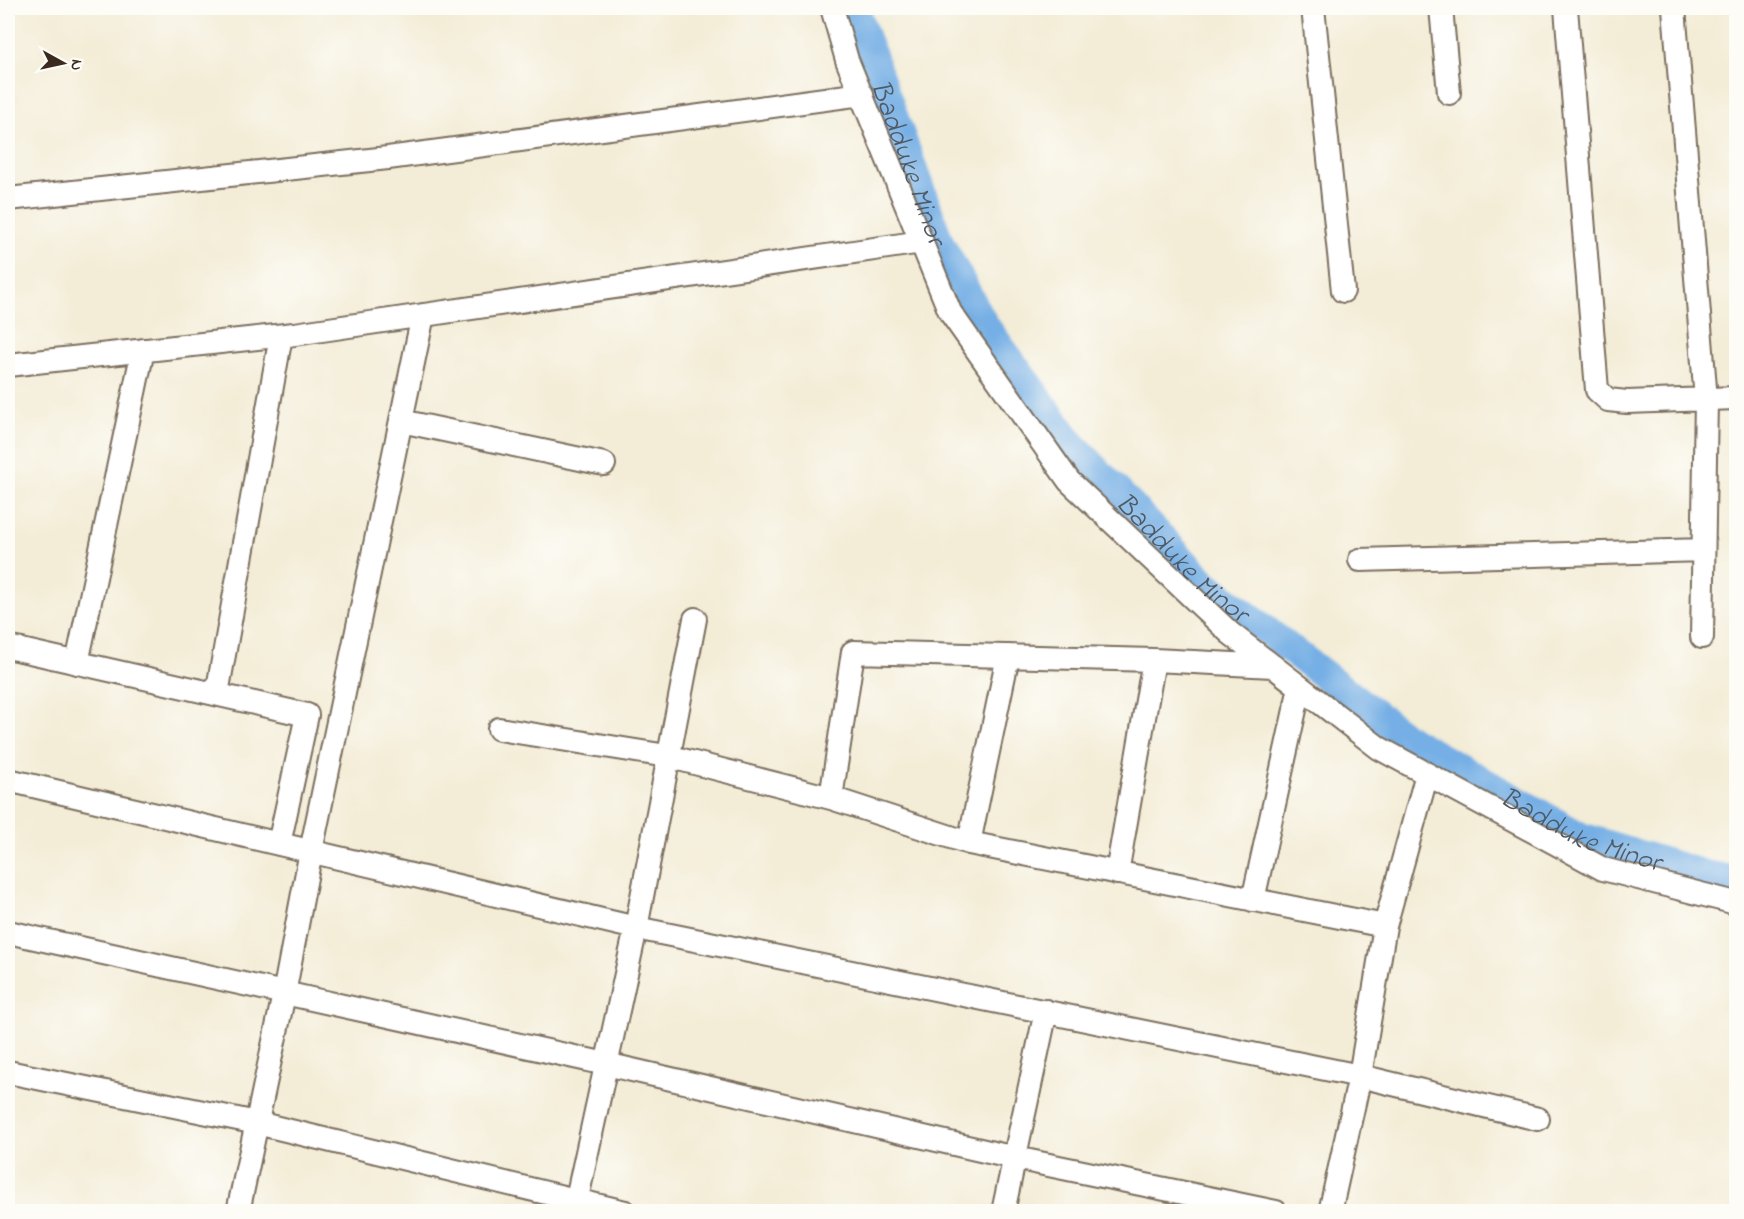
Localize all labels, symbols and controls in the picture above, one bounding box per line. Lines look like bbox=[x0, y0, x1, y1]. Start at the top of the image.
north arrow bbox=[33, 33, 93, 93]
text: N bbox=[63, 58, 89, 72]
water label: Badduke Minor bbox=[858, 75, 957, 254]
water label: Badduke Minor bbox=[1104, 485, 1259, 636]
water label: Badduke Minor bbox=[1492, 778, 1669, 885]

